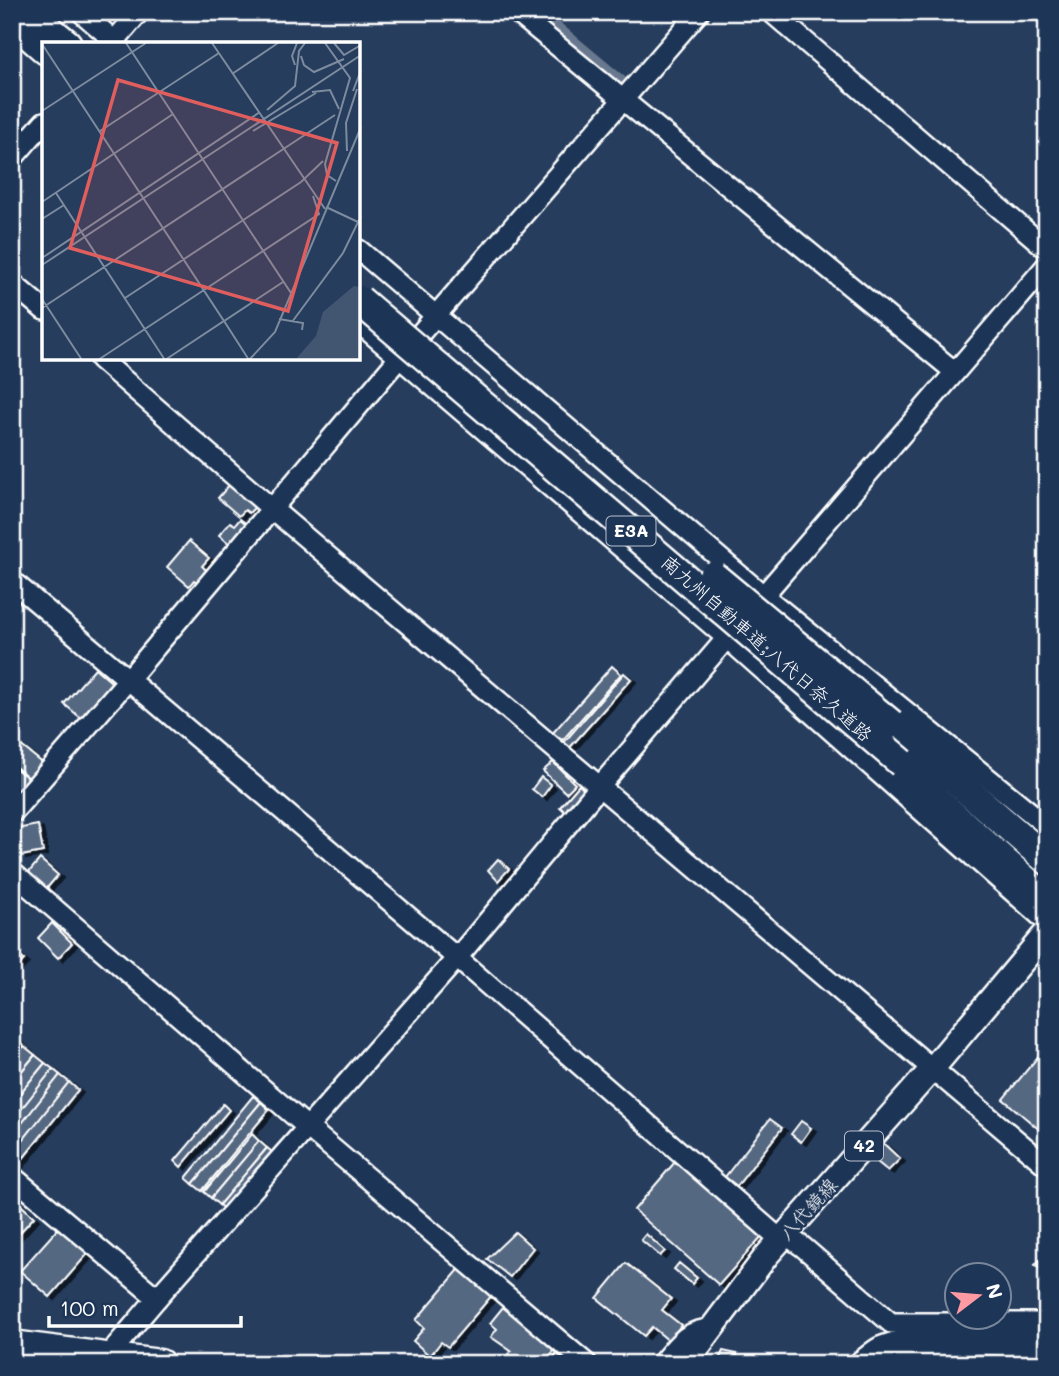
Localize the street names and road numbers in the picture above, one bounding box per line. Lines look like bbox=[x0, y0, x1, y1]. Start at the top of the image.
road number: E3A bbox=[606, 516, 656, 546]
street label: 南九州自動車道;八代日奈久道路 bbox=[656, 549, 878, 746]
road number: 42 bbox=[845, 1132, 883, 1161]
street label: 八代鏡線 bbox=[773, 1172, 842, 1245]

